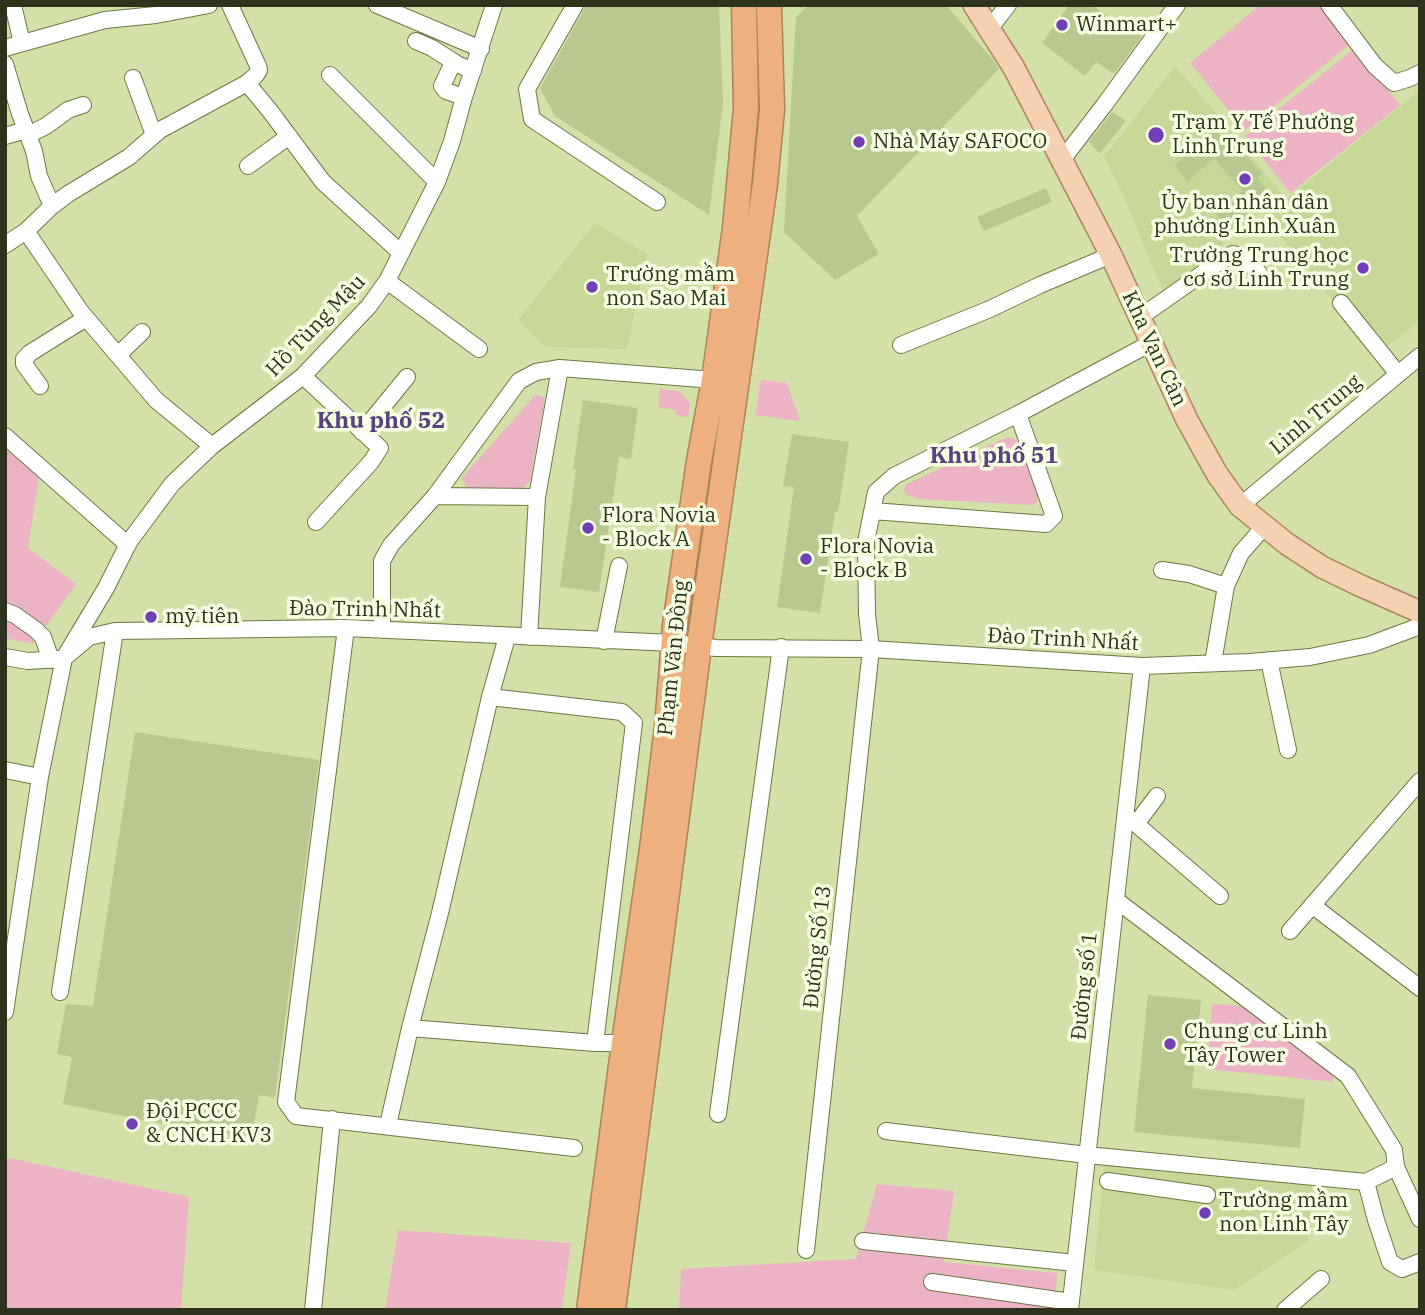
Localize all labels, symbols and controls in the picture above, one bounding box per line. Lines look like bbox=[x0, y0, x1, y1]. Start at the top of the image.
place label: Winmart+ bbox=[1076, 12, 1177, 38]
marker: Winmart+ bbox=[1054, 17, 1070, 33]
place label: Trạm Y Tế Phường Linh Trung bbox=[1172, 110, 1354, 160]
marker: Trạm Y Tế Phường Linh Trung bbox=[1146, 125, 1166, 145]
place label: Nhà Máy SAFOCO bbox=[873, 129, 1047, 155]
marker: Nhà Máy SAFOCO bbox=[851, 134, 867, 150]
marker: Ủy ban nhân dân phường Linh Xuân bbox=[1237, 171, 1253, 187]
place label: Ủy ban nhân dân phường Linh Xuân bbox=[1154, 190, 1336, 240]
place label: Trường Trung học cơ sở Linh Trung bbox=[1170, 243, 1349, 293]
marker: Trường Trung học cơ sở Linh Trung bbox=[1355, 260, 1371, 276]
place label: Trường mầm non Sao Mai bbox=[606, 262, 735, 312]
street label: Hồ Tùng Mậu bbox=[261, 270, 371, 382]
marker: Trường mầm non Sao Mai bbox=[584, 279, 600, 295]
street label: Kha Vạn Cân bbox=[1116, 287, 1192, 411]
street label: Linh Trung bbox=[1265, 370, 1367, 460]
district label: Khu phố 52 bbox=[317, 407, 445, 435]
district label: Khu phố 51 bbox=[930, 442, 1058, 470]
place label: Flora Novia - Block A bbox=[602, 503, 716, 553]
marker: Flora Novia - Block A bbox=[580, 520, 596, 536]
place label: Flora Novia - Block B bbox=[820, 534, 934, 584]
marker: Flora Novia - Block B bbox=[798, 551, 814, 567]
street label: Phạm Văn Đồng bbox=[653, 579, 695, 737]
street label: Đào Trinh Nhất bbox=[289, 596, 441, 624]
place label: mỹ tiên bbox=[165, 604, 240, 630]
marker: mỹ tiên bbox=[143, 609, 159, 625]
street label: Đào Trinh Nhất bbox=[987, 623, 1139, 657]
street label: Đường Số 13 bbox=[799, 884, 837, 1010]
street label: Đường số 1 bbox=[1067, 931, 1103, 1041]
place label: Chung cư Linh Tây Tower bbox=[1184, 1019, 1328, 1069]
marker: Chung cư Linh Tây Tower bbox=[1162, 1036, 1178, 1052]
place label: Đội PCCC & CNCH KV3 bbox=[146, 1099, 272, 1149]
marker: Đội PCCC & CNCH KV3 bbox=[124, 1116, 140, 1132]
place label: Trường mầm non Linh Tây bbox=[1219, 1188, 1348, 1238]
marker: Trường mầm non Linh Tây bbox=[1197, 1205, 1213, 1221]

